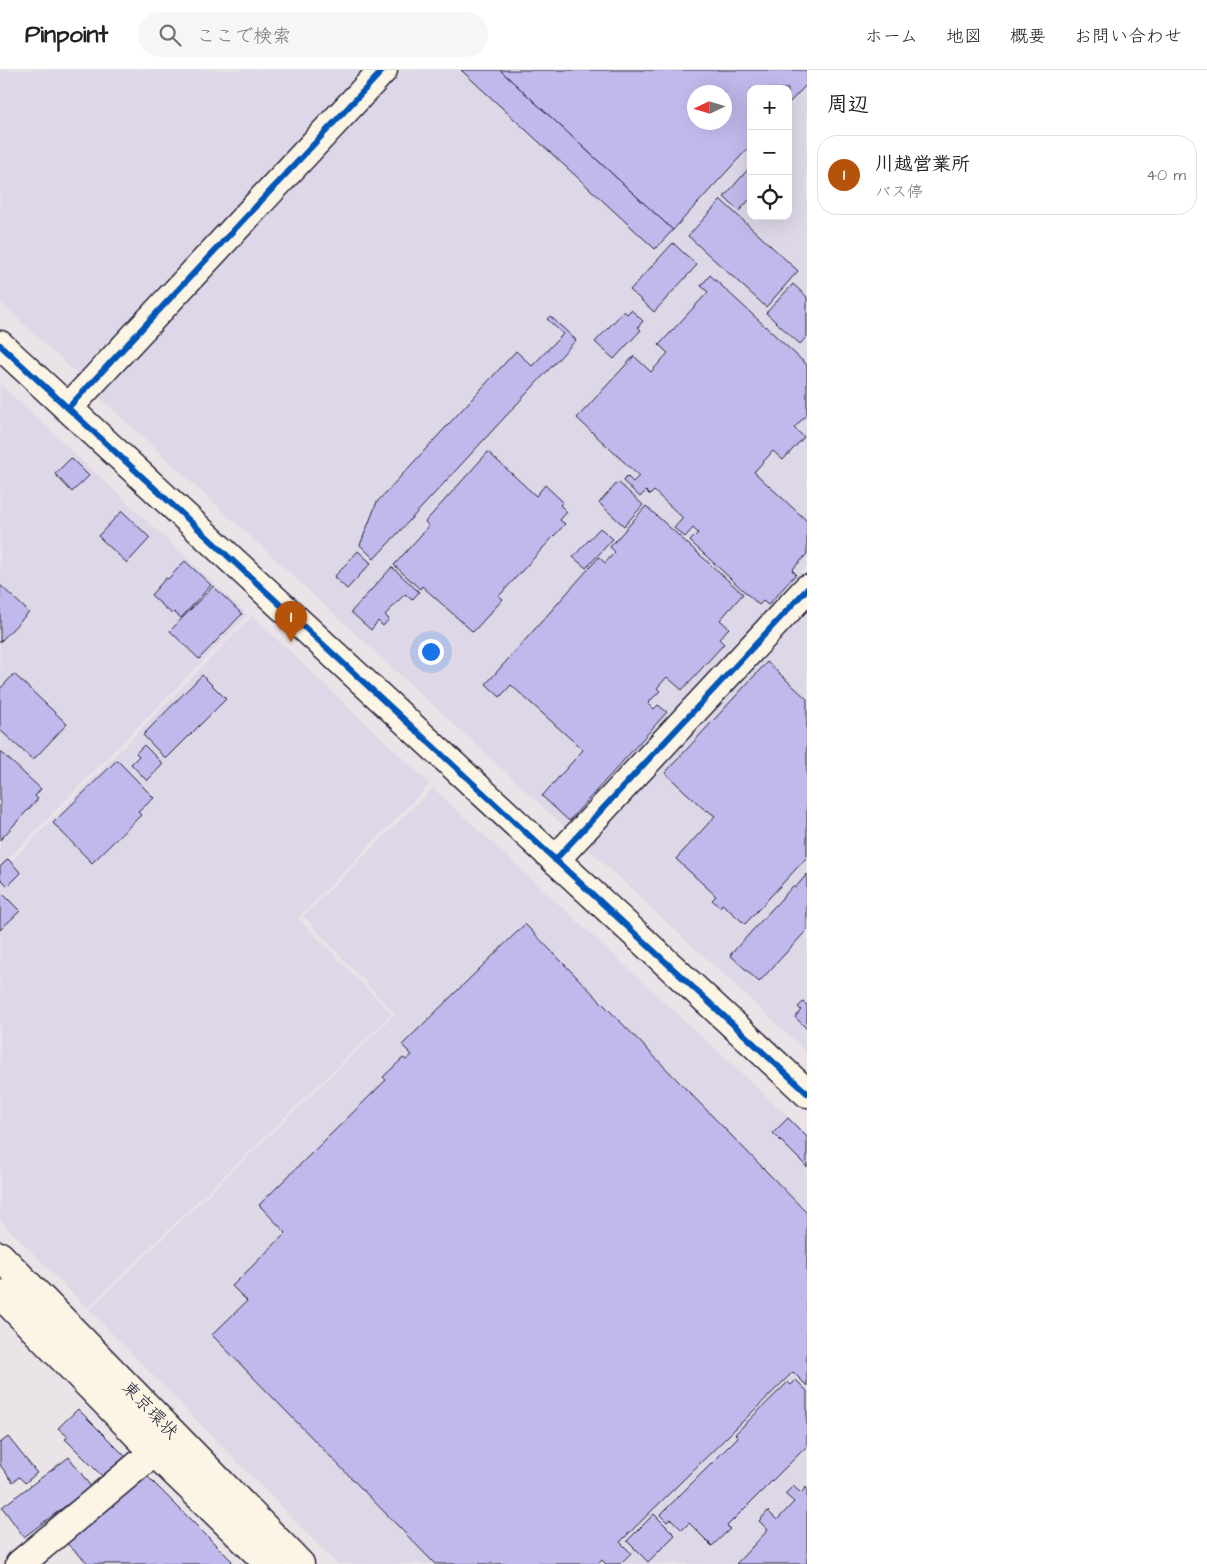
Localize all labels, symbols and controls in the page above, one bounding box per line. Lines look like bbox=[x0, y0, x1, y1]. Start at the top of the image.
search box bbox=[138, 12, 488, 57]
text: Pinpoint bbox=[25, 18, 108, 52]
icon: search bbox=[156, 21, 184, 49]
text: ここで検索 bbox=[196, 23, 291, 50]
text: ホーム bbox=[865, 24, 918, 49]
text: 地図 bbox=[946, 24, 982, 49]
text: 概要 bbox=[1010, 24, 1046, 49]
text: お問い合わせ bbox=[1074, 24, 1182, 49]
north arrow bbox=[687, 85, 732, 130]
map controls bbox=[747, 85, 792, 220]
button: + bbox=[747, 85, 792, 130]
text: 周辺 bbox=[827, 90, 869, 119]
button: − bbox=[747, 130, 792, 175]
text: 川越営業所 bbox=[875, 151, 970, 178]
text: 1 bbox=[843, 164, 845, 186]
text: 40 m bbox=[1146, 164, 1186, 186]
button: locate bbox=[747, 175, 792, 220]
text: バス停 bbox=[875, 181, 923, 203]
pin: 1 bbox=[275, 601, 307, 642]
your location bbox=[418, 639, 444, 665]
street label: 東京環状 bbox=[116, 1375, 184, 1445]

